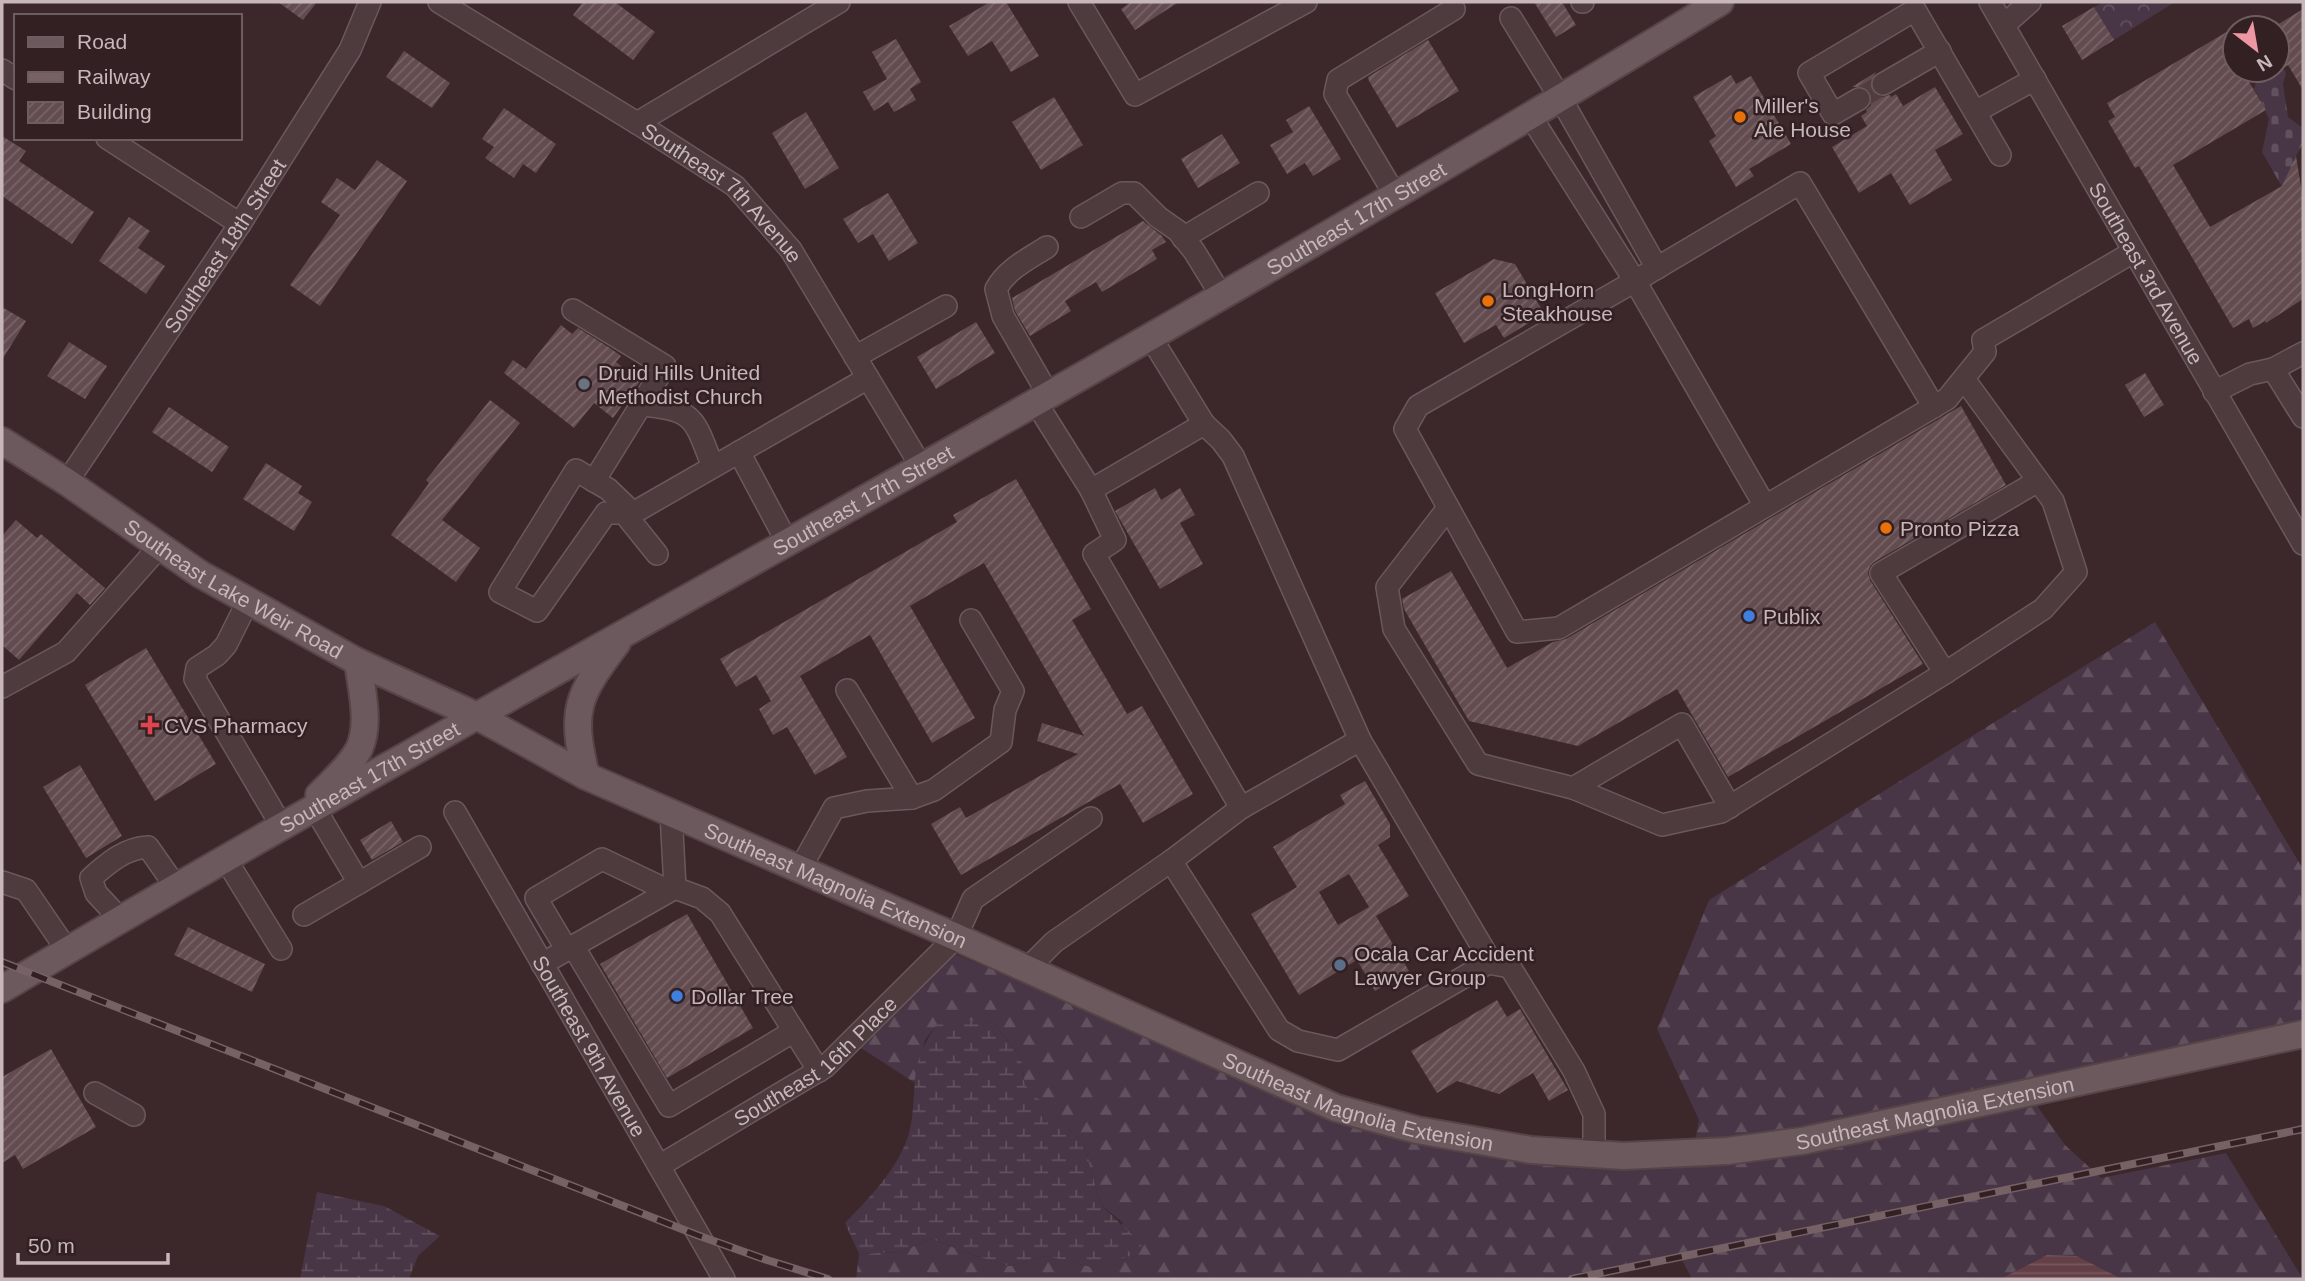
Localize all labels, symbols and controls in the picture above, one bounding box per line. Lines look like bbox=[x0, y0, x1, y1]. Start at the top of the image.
legend bbox=[14, 14, 242, 140]
north arrow bbox=[2221, 14, 2291, 84]
text: Road bbox=[77, 30, 127, 53]
text: N bbox=[2253, 51, 2276, 76]
text: Railway bbox=[77, 65, 151, 88]
place label: Miller's Ale House bbox=[1754, 94, 1851, 141]
text: Building bbox=[77, 100, 152, 123]
marker: Miller's Ale House bbox=[1732, 109, 1748, 125]
street label: Southeast 7th Avenue bbox=[638, 118, 807, 266]
street label: Southeast 18th Street bbox=[159, 154, 290, 337]
street label: Southeast 17th Street bbox=[1262, 157, 1450, 279]
street label: Southeast 3rd Avenue bbox=[2085, 178, 2208, 368]
place label: LongHorn Steakhouse bbox=[1502, 278, 1613, 325]
marker: LongHorn Steakhouse bbox=[1480, 293, 1496, 309]
place label: Druid Hills United Methodist Church bbox=[598, 361, 763, 408]
marker: Druid Hills United Methodist Church bbox=[576, 376, 592, 392]
street label: Southeast 17th Street bbox=[769, 440, 957, 560]
street label: Southeast Lake Weir Road bbox=[120, 514, 347, 663]
place label: Pronto Pizza bbox=[1900, 517, 2019, 540]
marker: Pronto Pizza bbox=[1878, 520, 1894, 536]
place label: Publix bbox=[1763, 605, 1821, 628]
marker: Publix bbox=[1741, 608, 1757, 624]
place label: CVS Pharmacy bbox=[164, 714, 308, 737]
marker: CVS Pharmacy bbox=[142, 717, 158, 733]
street label: Southeast 17th Street bbox=[275, 717, 463, 837]
street label: Southeast Magnolia Extension bbox=[701, 818, 971, 952]
place label: Ocala Car Accident Lawyer Group bbox=[1354, 942, 1534, 989]
street label: Southeast 9th Avenue bbox=[529, 951, 651, 1141]
marker: Ocala Car Accident Lawyer Group bbox=[1332, 957, 1348, 973]
place label: Dollar Tree bbox=[691, 985, 794, 1008]
marker: Dollar Tree bbox=[669, 988, 685, 1004]
street label: Southeast 16th Place bbox=[730, 991, 901, 1130]
street label: Southeast Magnolia Extension bbox=[1219, 1047, 1495, 1155]
street label: Southeast Magnolia Extension bbox=[1793, 1072, 2076, 1154]
scale bar bbox=[18, 1222, 168, 1266]
text: 50 m bbox=[28, 1234, 75, 1257]

